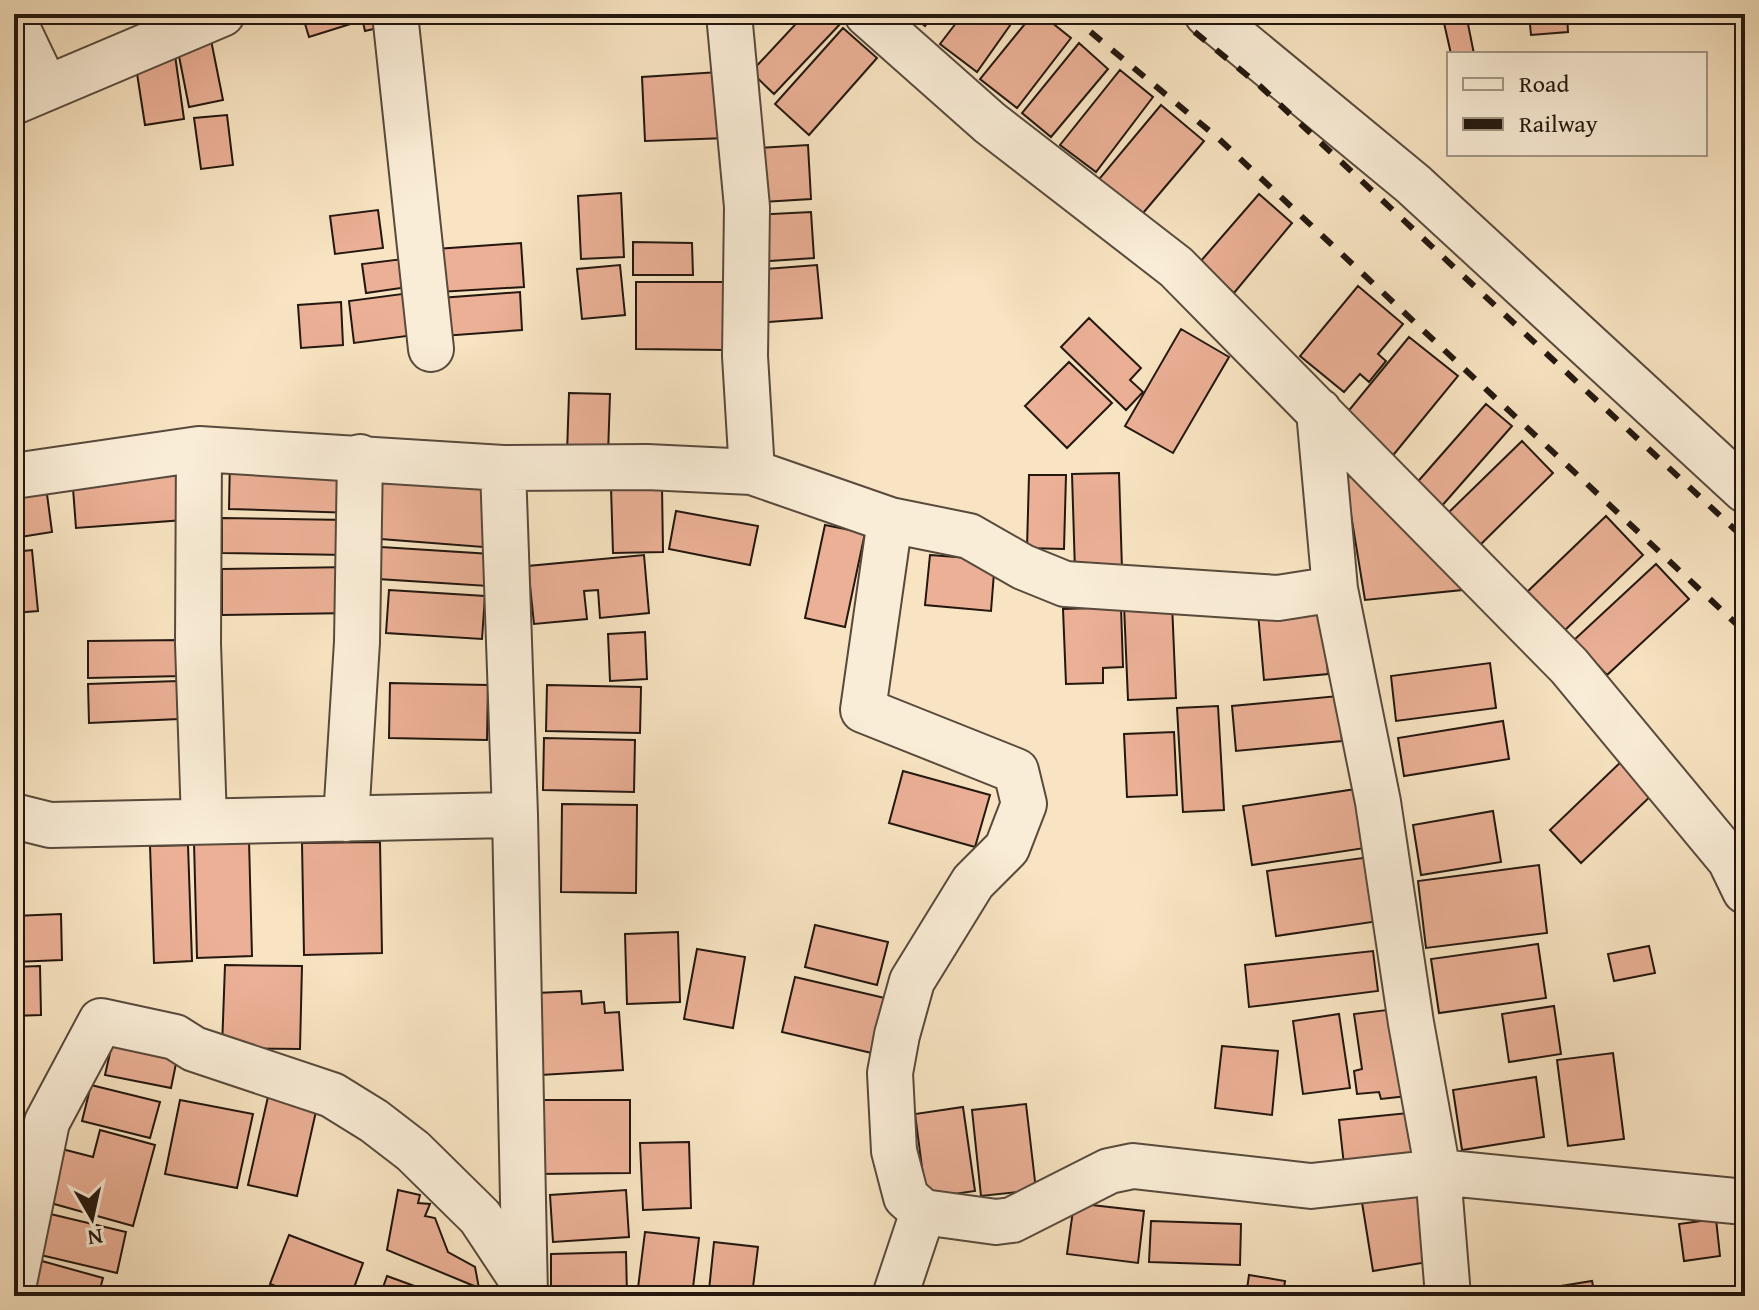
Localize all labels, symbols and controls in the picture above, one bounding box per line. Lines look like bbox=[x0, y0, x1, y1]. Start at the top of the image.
legend bbox=[1447, 52, 1707, 156]
text: Road bbox=[1519, 66, 1569, 101]
text: Railway bbox=[1519, 106, 1598, 141]
north arrow bbox=[52, 1178, 132, 1258]
text: N bbox=[85, 1221, 105, 1255]

